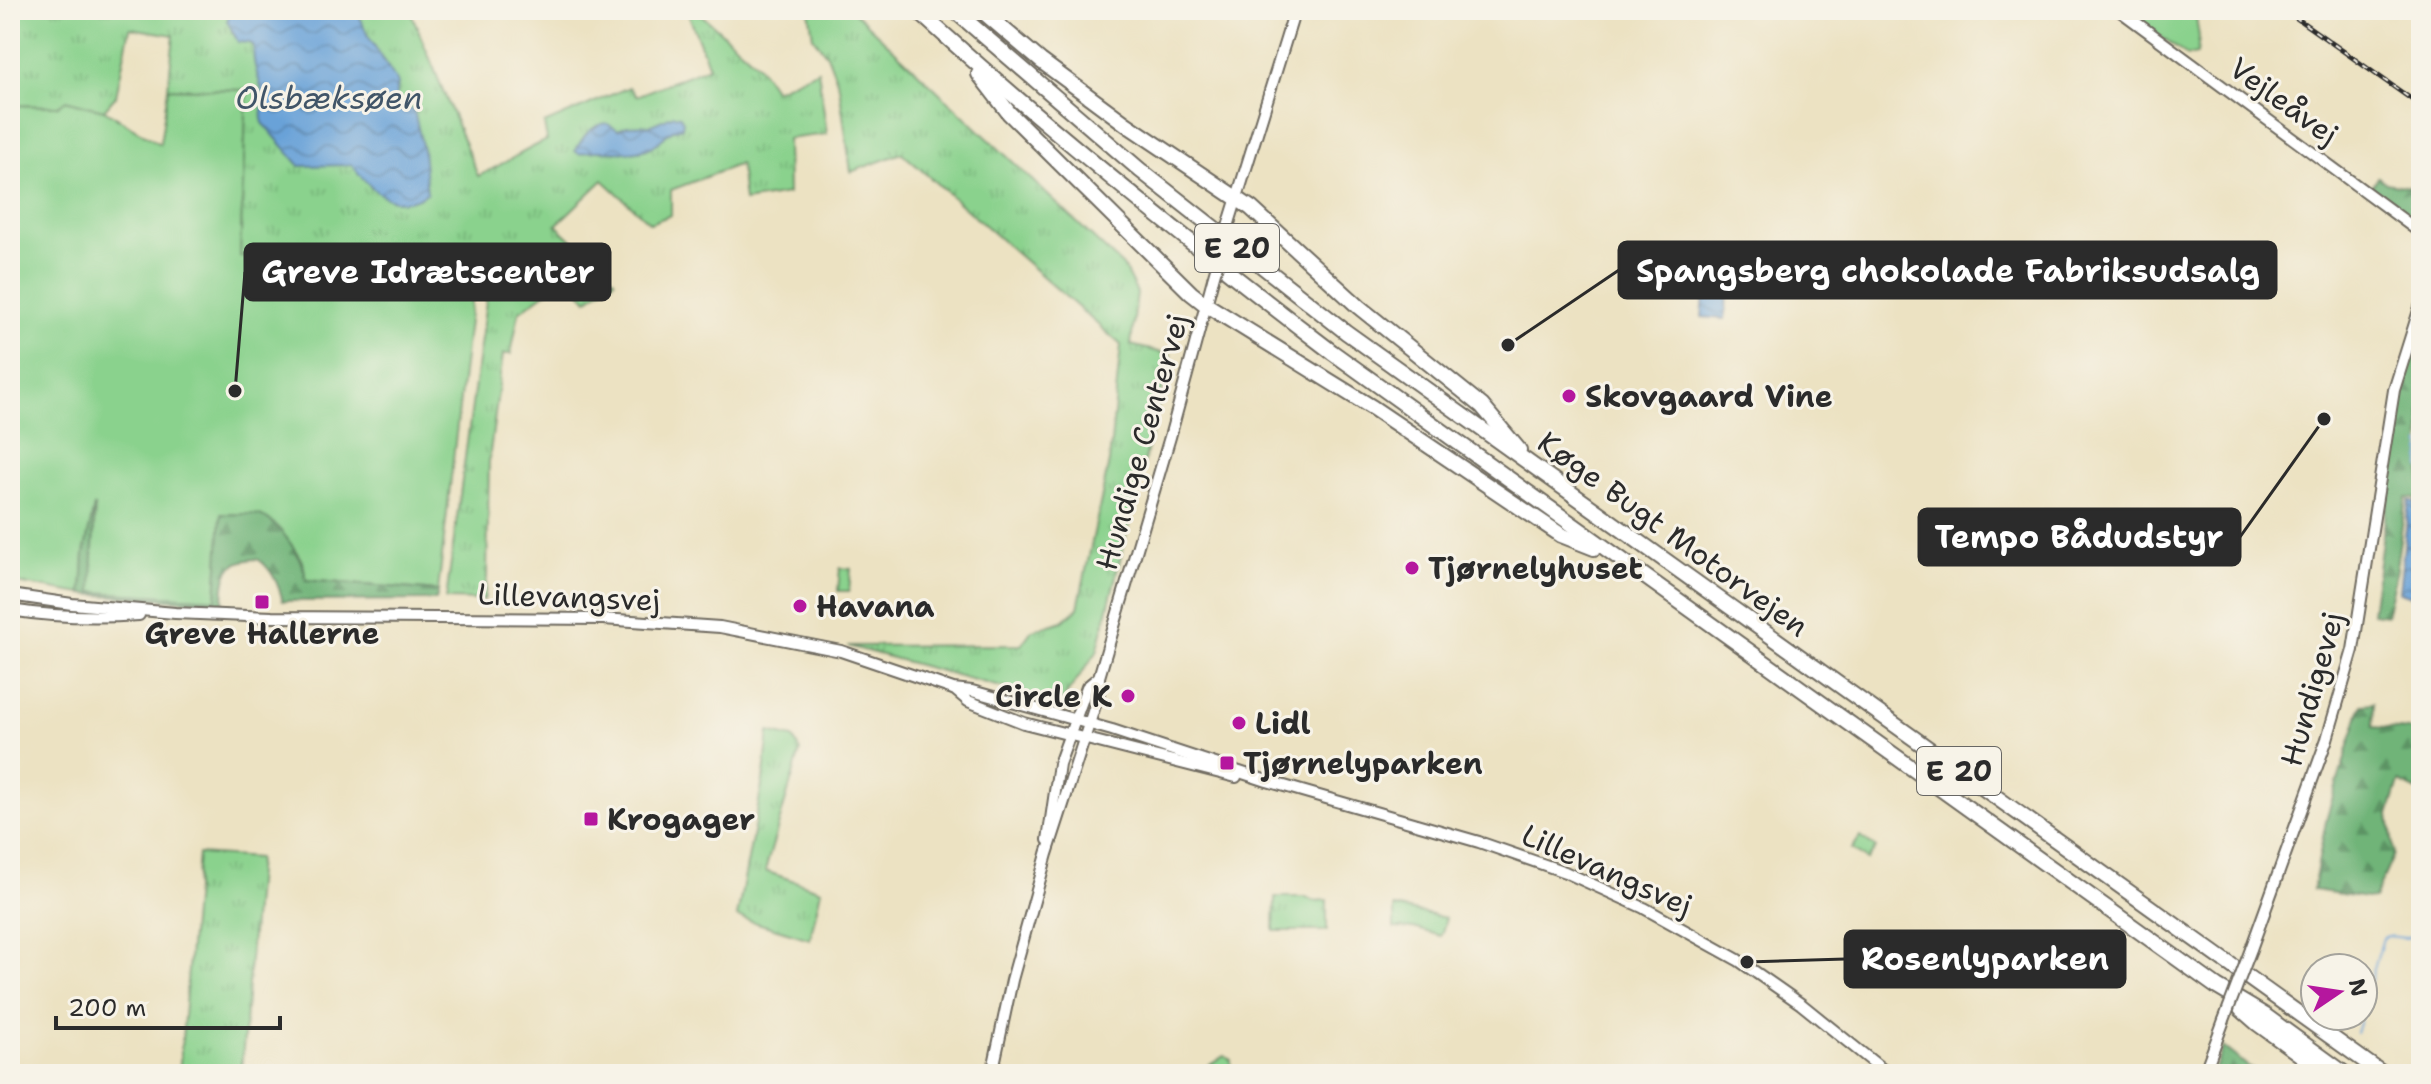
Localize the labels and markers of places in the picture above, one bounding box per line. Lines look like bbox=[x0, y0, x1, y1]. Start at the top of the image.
callout: Spangsberg chokolade Fabriksudsalg bbox=[1619, 242, 2276, 298]
callout: Greve Idrætscenter bbox=[245, 244, 610, 300]
place label: Skovgaard Vine bbox=[1585, 376, 1833, 417]
marker: Skovgaard Vine bbox=[1560, 387, 1578, 405]
callout: Tempo Bådudstyr bbox=[1919, 509, 2240, 565]
place label: Tjørnelyhuset bbox=[1428, 548, 1643, 589]
marker: Tjørnelyhuset bbox=[1403, 559, 1421, 577]
place label: Havana bbox=[816, 586, 935, 627]
marker: Greve Hallerne bbox=[253, 593, 271, 611]
marker: Havana bbox=[791, 597, 809, 615]
place label: Greve Hallerne bbox=[144, 613, 380, 654]
place label: Circle K bbox=[995, 676, 1113, 717]
marker: Circle K bbox=[1119, 687, 1137, 705]
place label: Lidl bbox=[1255, 703, 1311, 744]
marker: Lidl bbox=[1230, 714, 1248, 732]
place label: Tjørnelyparken bbox=[1243, 743, 1483, 784]
marker: Tjørnelyparken bbox=[1218, 754, 1236, 772]
place label: Krogager bbox=[607, 799, 755, 840]
marker: Krogager bbox=[582, 810, 600, 828]
callout: Rosenlyparken bbox=[1845, 931, 2125, 987]

